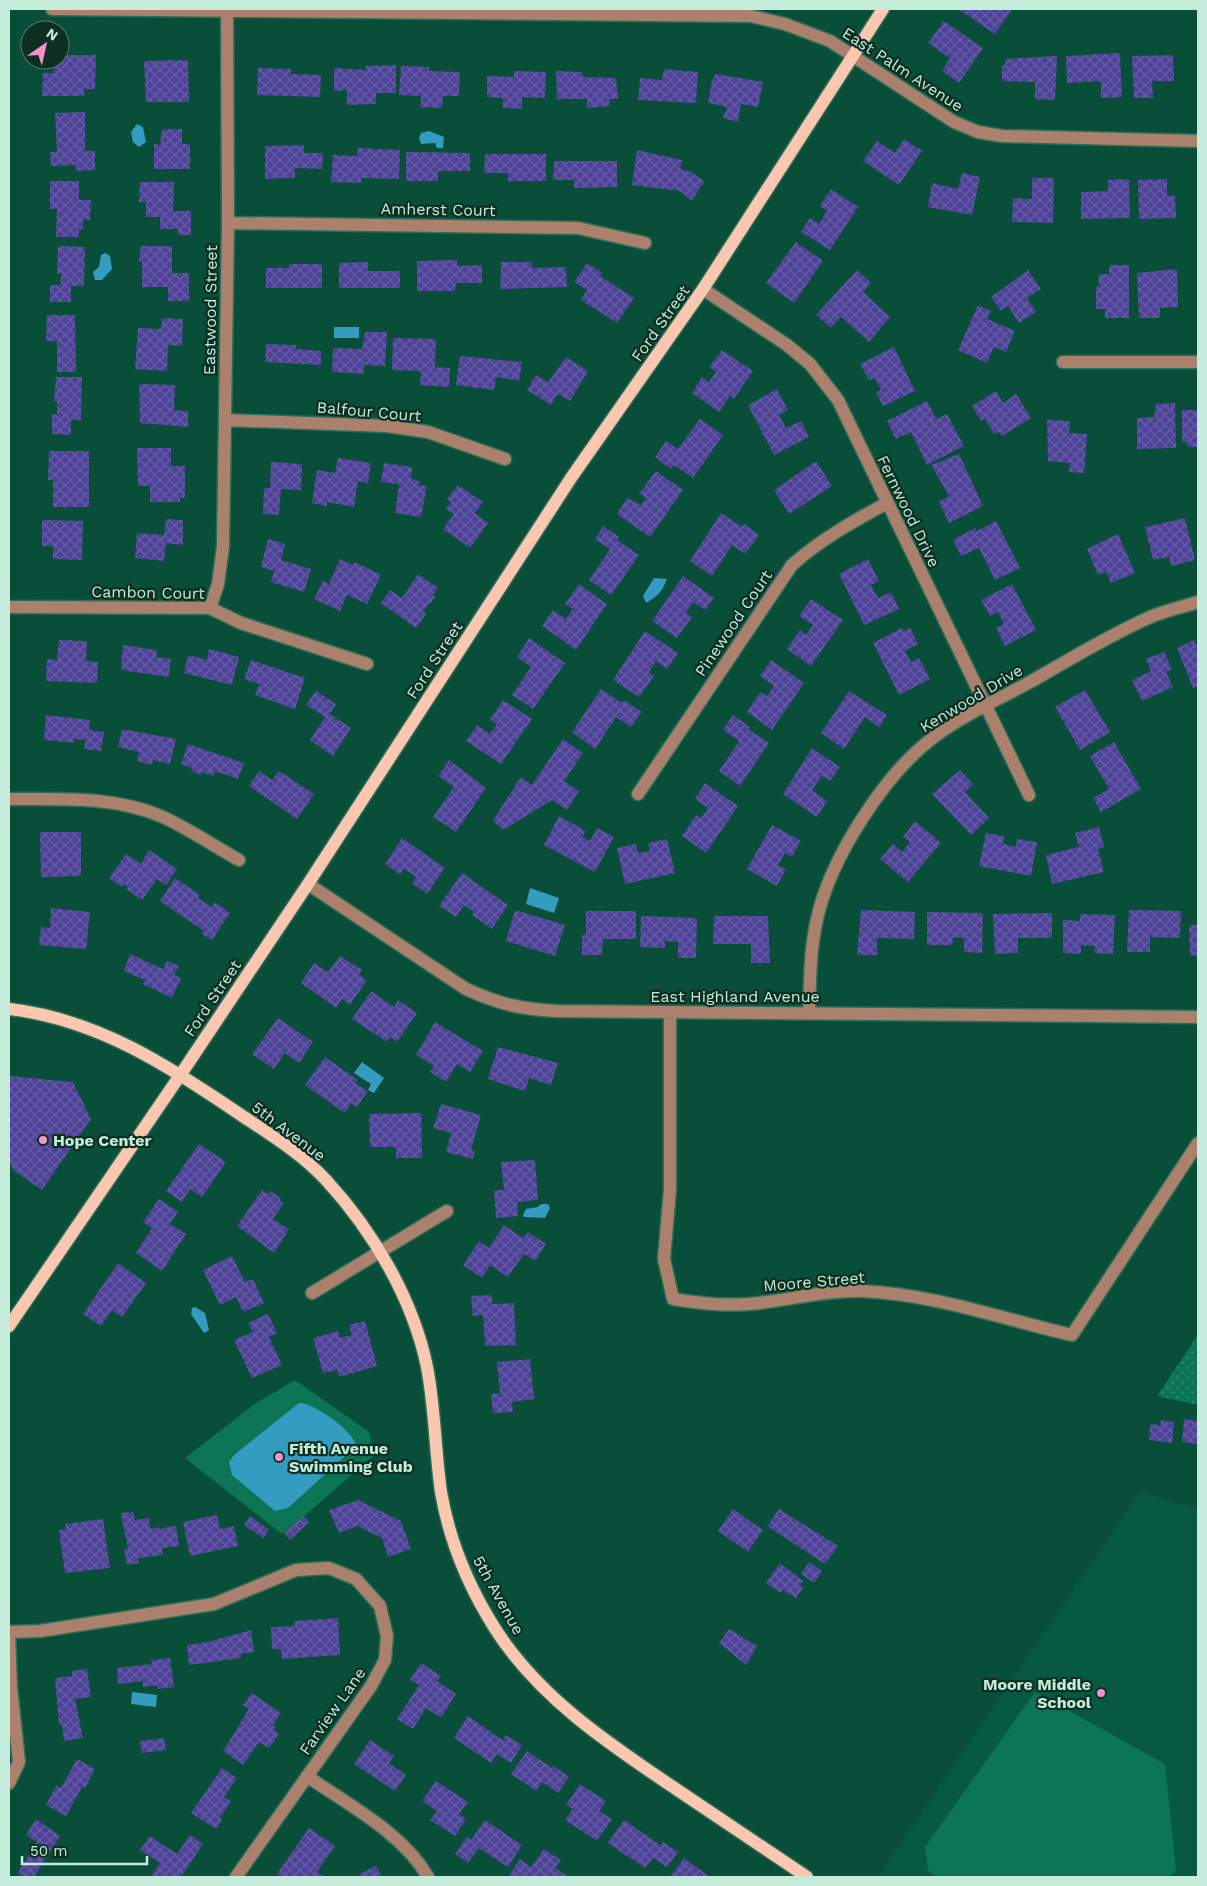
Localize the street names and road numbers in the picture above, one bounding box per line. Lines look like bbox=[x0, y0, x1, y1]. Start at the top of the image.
street label: East Palm Avenue bbox=[839, 23, 967, 116]
street label: Amherst Court bbox=[380, 199, 496, 220]
street label: Eastwood Street bbox=[200, 244, 221, 375]
street label: Ford Street bbox=[627, 281, 694, 365]
street label: Balfour Court bbox=[316, 397, 422, 426]
street label: Fernwood Drive bbox=[873, 452, 944, 570]
street label: Pinewood Court bbox=[691, 566, 776, 680]
street label: Cambon Court bbox=[91, 582, 205, 603]
street label: Ford Street bbox=[402, 618, 467, 703]
street label: Kenwood Drive bbox=[916, 660, 1026, 737]
street label: Ford Street bbox=[180, 956, 245, 1040]
street label: East Highland Avenue bbox=[650, 987, 820, 1006]
street label: 5th Avenue bbox=[248, 1098, 329, 1165]
street label: Moore Street bbox=[762, 1268, 866, 1295]
street label: 5th Avenue bbox=[469, 1552, 528, 1638]
street label: Farview Lane bbox=[295, 1664, 370, 1759]

